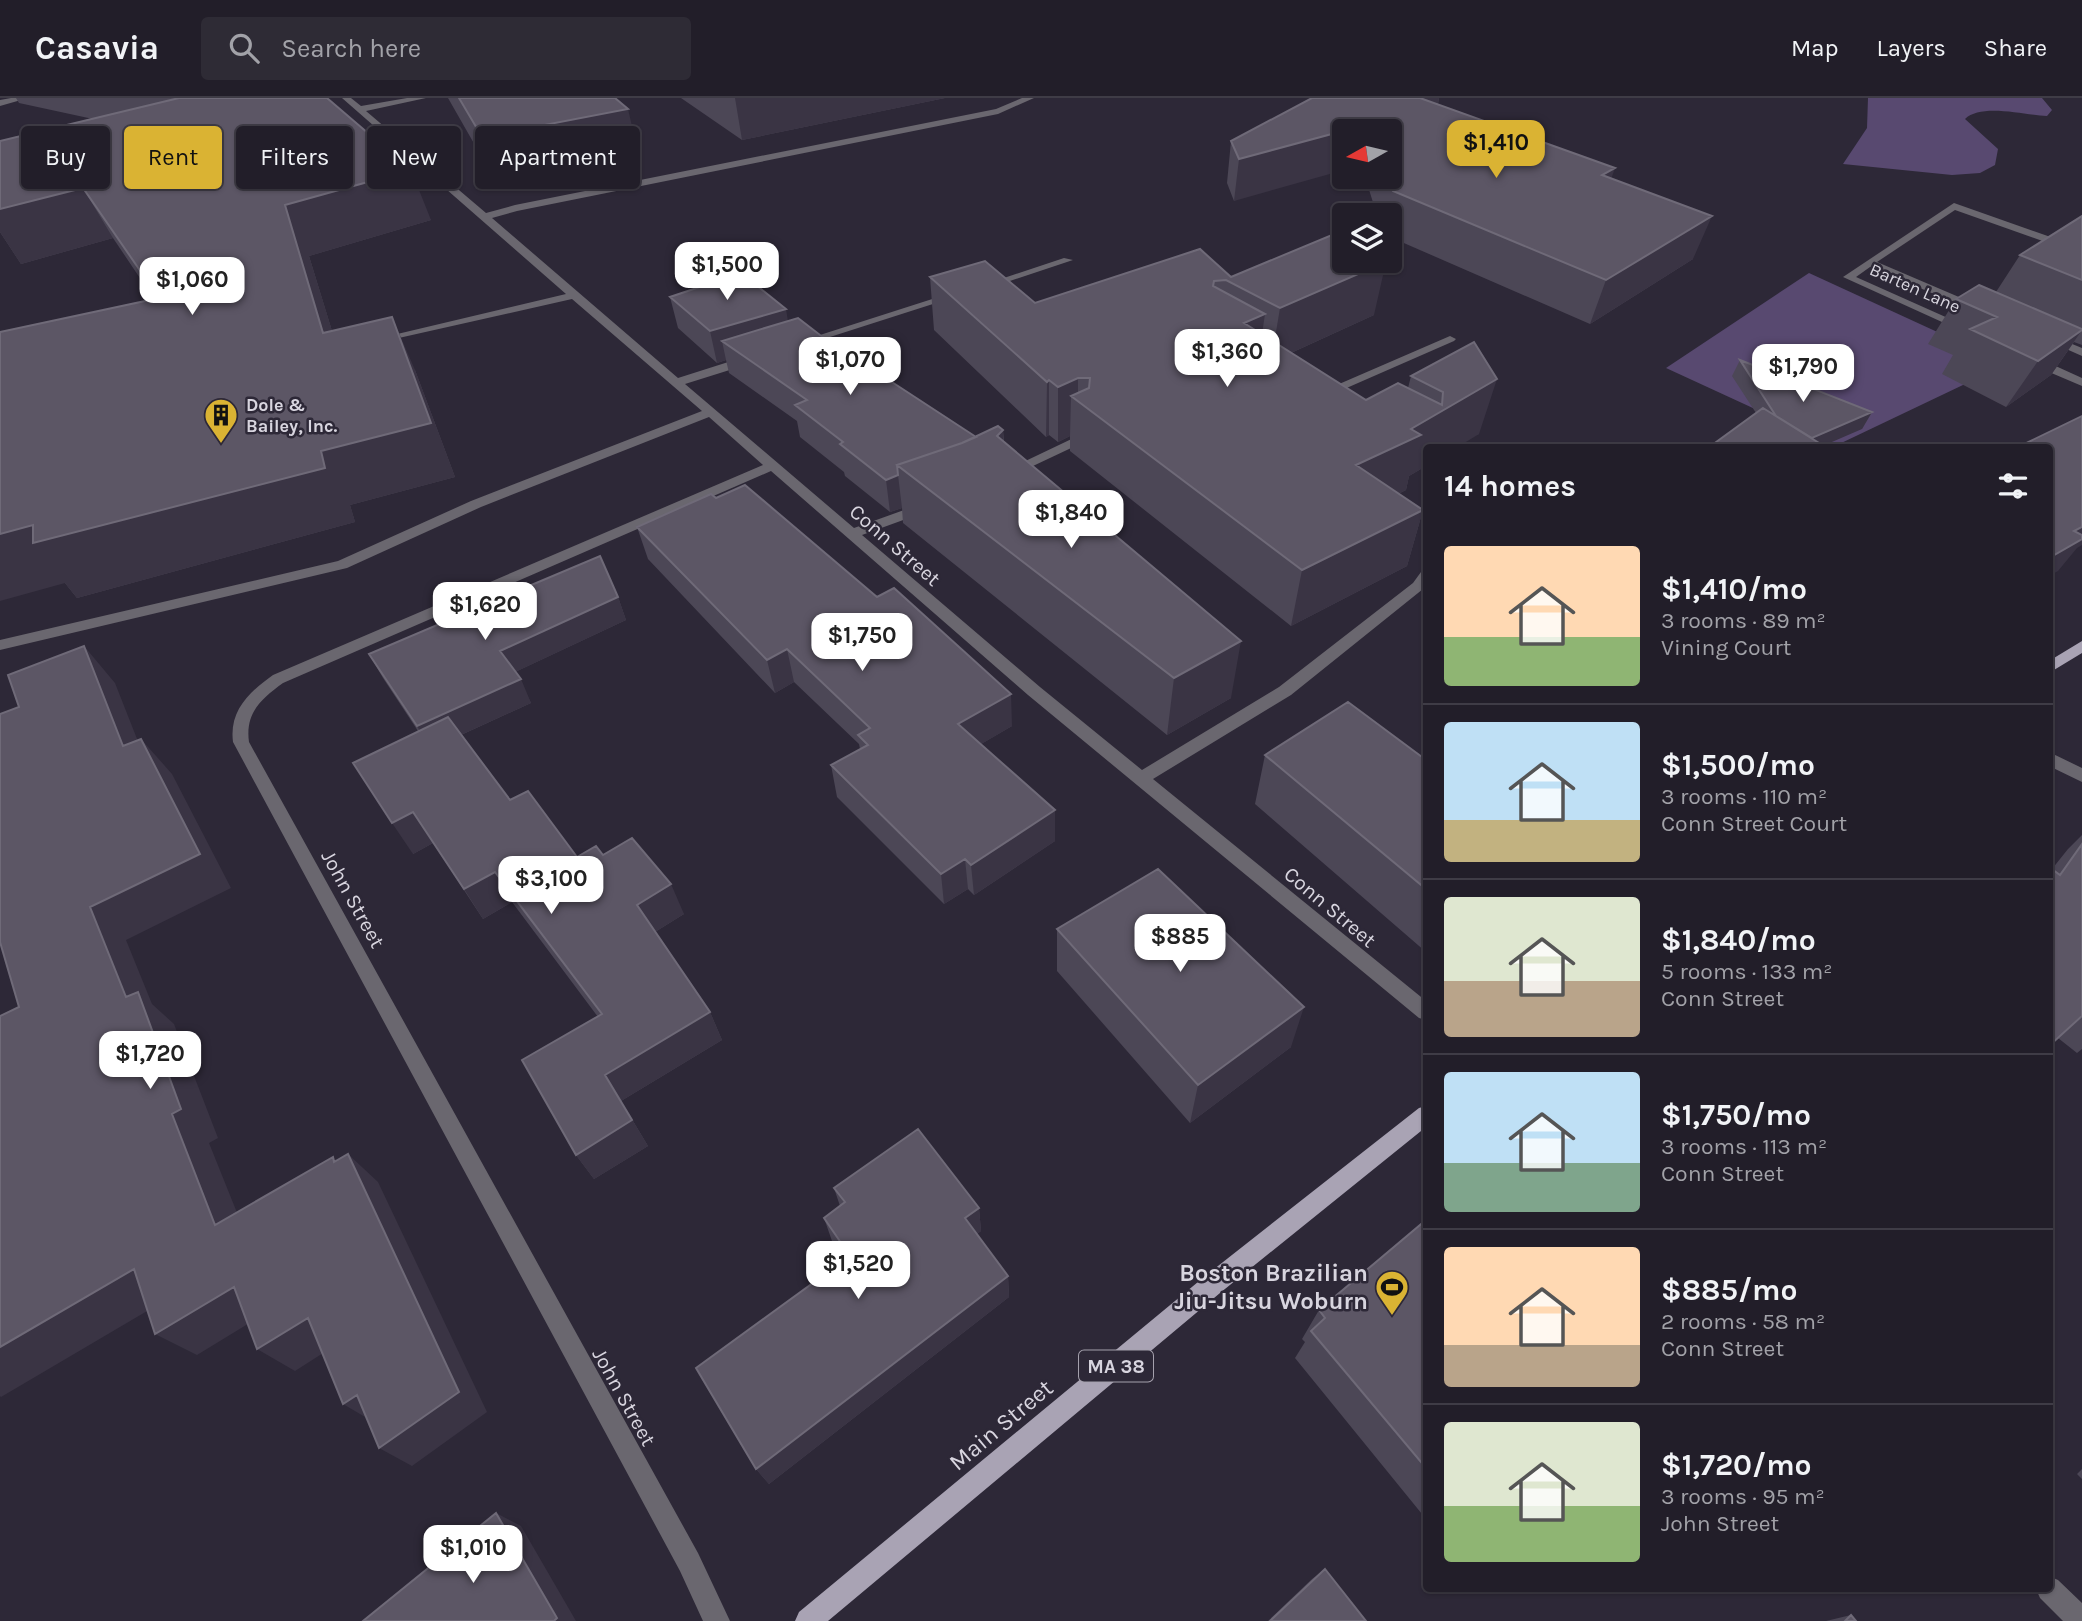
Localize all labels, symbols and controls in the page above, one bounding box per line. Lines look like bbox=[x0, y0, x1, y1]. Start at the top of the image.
search box bbox=[201, 17, 691, 80]
text: Casavia bbox=[35, 29, 159, 67]
icon: search bbox=[225, 29, 263, 67]
text: Search here bbox=[281, 33, 421, 64]
text: Map bbox=[1791, 34, 1839, 62]
text: Layers bbox=[1877, 34, 1946, 62]
text: Share bbox=[1984, 34, 2047, 62]
north arrow bbox=[1332, 119, 1402, 189]
map controls bbox=[1332, 119, 1402, 273]
pin: $1,410 bbox=[1439, 120, 1553, 180]
chip: Buy bbox=[21, 126, 110, 189]
chip: Rent bbox=[124, 126, 222, 189]
chip: Filters bbox=[236, 126, 353, 189]
chip: New bbox=[367, 126, 461, 189]
chip: Apartment bbox=[475, 126, 640, 189]
text: $1,410 bbox=[1463, 129, 1529, 156]
button: layers bbox=[1332, 203, 1402, 273]
pin: $1,500 bbox=[670, 242, 784, 302]
text: $1,500 bbox=[691, 251, 763, 278]
pin: $1,060 bbox=[135, 258, 249, 317]
street label: Barten Lane bbox=[1866, 258, 1964, 318]
text: $1,060 bbox=[156, 266, 228, 293]
pin: $1,360 bbox=[1170, 330, 1284, 389]
pin: $1,070 bbox=[793, 338, 907, 397]
text: $1,360 bbox=[1191, 338, 1263, 365]
pin: $1,790 bbox=[1746, 344, 1860, 404]
text: $1,070 bbox=[815, 346, 885, 373]
text: $1,790 bbox=[1768, 353, 1838, 380]
place label: Dole & Bailey, Inc. bbox=[246, 394, 338, 437]
building icon: Dole & Bailey, Inc. bbox=[202, 396, 240, 445]
icon: filters bbox=[1994, 467, 2032, 505]
text: 14 homes bbox=[1444, 468, 1576, 504]
pin: $1,840 bbox=[1014, 490, 1128, 550]
street label: Conn Street bbox=[845, 499, 945, 591]
text: $1,840 bbox=[1035, 499, 1107, 526]
text: $1,410/mo bbox=[1661, 571, 1807, 607]
icon: home bbox=[1500, 574, 1584, 658]
pin: $1,620 bbox=[428, 582, 542, 642]
text: $1,620 bbox=[449, 591, 521, 618]
text: 3 rooms · 89 m² bbox=[1661, 607, 1826, 634]
pin: $1,750 bbox=[805, 614, 919, 673]
text: $1,750 bbox=[827, 622, 897, 649]
text: Vining Court bbox=[1661, 634, 1791, 661]
text: $1,500/mo bbox=[1661, 747, 1815, 783]
icon: home bbox=[1500, 750, 1584, 834]
text: 3 rooms · 110 m² bbox=[1661, 783, 1827, 810]
text: Conn Street Court bbox=[1661, 810, 1847, 837]
street label: John Street bbox=[316, 846, 390, 952]
pin: $3,100 bbox=[494, 856, 608, 916]
street label: Conn Street bbox=[1279, 862, 1381, 952]
text: $3,100 bbox=[514, 865, 588, 892]
pin: $885 bbox=[1139, 914, 1221, 974]
text: $1,840/mo bbox=[1661, 922, 1816, 958]
text: $885 bbox=[1151, 923, 1209, 950]
icon: home bbox=[1500, 925, 1584, 1009]
text: 5 rooms · 133 m² bbox=[1661, 958, 1833, 985]
text: Conn Street bbox=[1661, 985, 1784, 1012]
pin: $1,720 bbox=[93, 1032, 207, 1091]
text: $1,720 bbox=[115, 1040, 185, 1067]
text: $1,750/mo bbox=[1661, 1097, 1811, 1133]
icon: home bbox=[1500, 1100, 1584, 1184]
text: 3 rooms · 113 m² bbox=[1661, 1133, 1827, 1160]
text: Conn Street bbox=[1661, 1160, 1784, 1187]
pin: $1,520 bbox=[801, 1242, 915, 1301]
text: $1,520 bbox=[822, 1250, 894, 1277]
place label: Boston Brazilian Jiu-Jitsu Woburn bbox=[1174, 1259, 1368, 1315]
sports icon: Boston Brazilian Jiu-Jitsu Woburn bbox=[1373, 1268, 1411, 1317]
text: $885/mo bbox=[1661, 1272, 1798, 1308]
icon: home bbox=[1500, 1275, 1584, 1359]
text: 2 rooms · 58 m² bbox=[1661, 1308, 1825, 1335]
text: Conn Street bbox=[1661, 1335, 1784, 1362]
street label: John Street bbox=[587, 1344, 661, 1450]
road number: MA 38 bbox=[1079, 1350, 1153, 1382]
street label: Main Street bbox=[943, 1374, 1059, 1476]
text: $1,720/mo bbox=[1661, 1447, 1812, 1483]
icon: home bbox=[1500, 1450, 1584, 1534]
text: 3 rooms · 95 m² bbox=[1661, 1483, 1825, 1510]
text: John Street bbox=[1661, 1510, 1779, 1537]
pin: $1,010 bbox=[416, 1526, 530, 1585]
text: $1,010 bbox=[439, 1534, 507, 1561]

